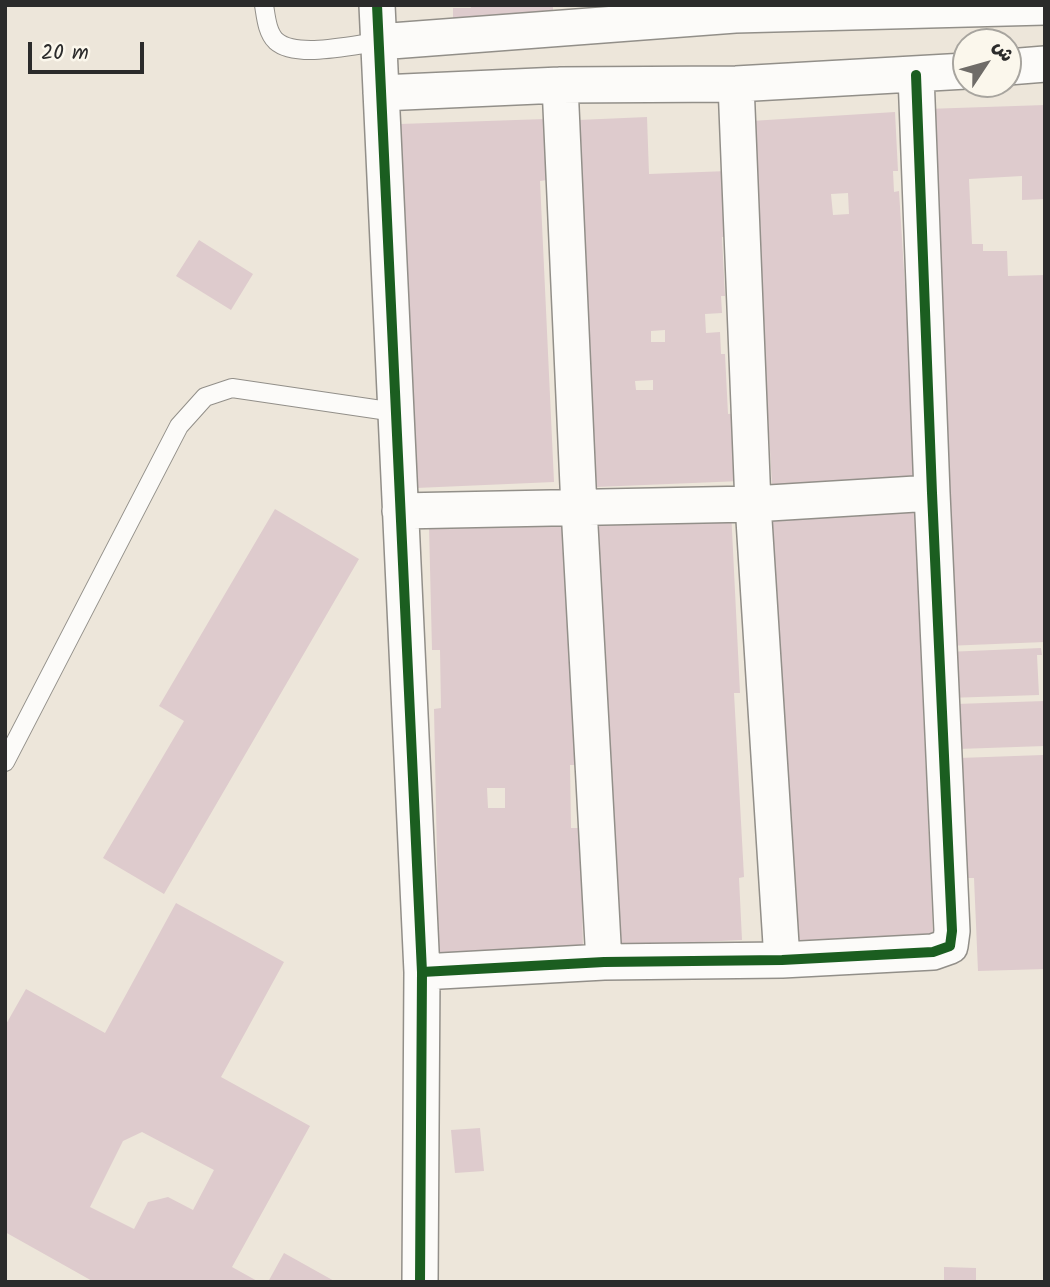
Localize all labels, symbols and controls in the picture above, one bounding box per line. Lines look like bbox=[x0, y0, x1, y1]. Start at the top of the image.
scale bar bbox=[32, 28, 147, 72]
north arrow bbox=[952, 28, 1022, 98]
text: ش bbox=[984, 35, 1021, 69]
text: 20 m bbox=[41, 37, 89, 70]

